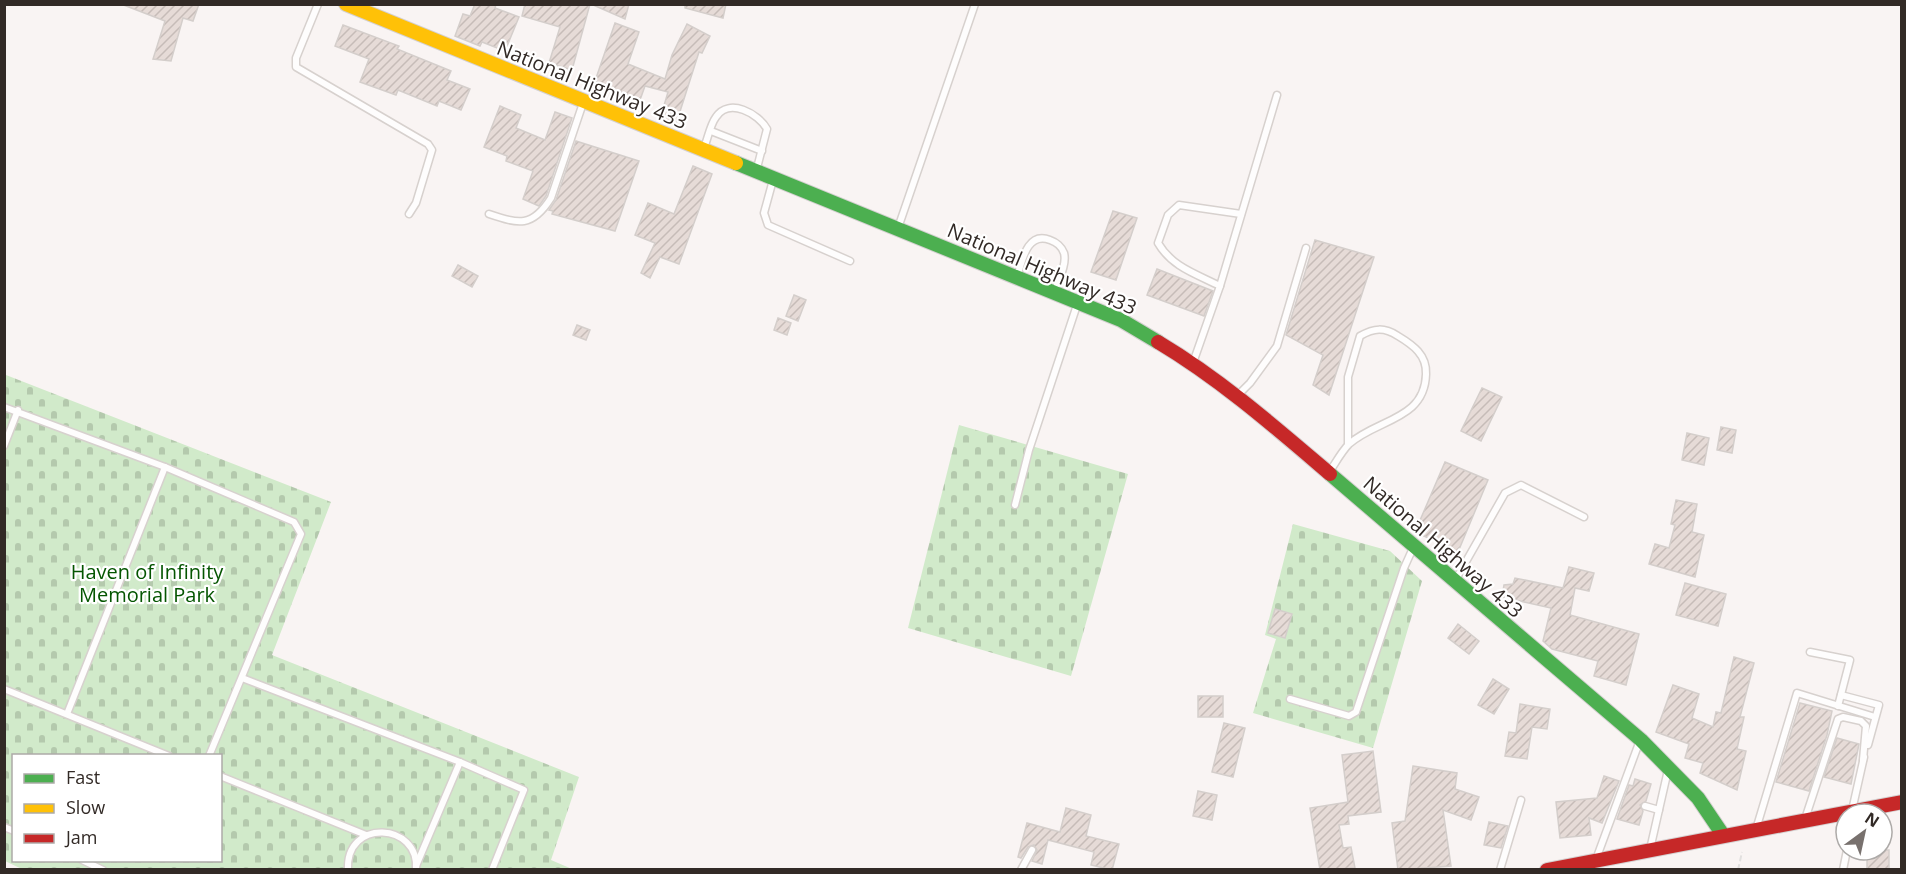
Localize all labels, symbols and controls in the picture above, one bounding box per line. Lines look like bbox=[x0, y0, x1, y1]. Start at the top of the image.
street label: National Highway 433 bbox=[493, 34, 691, 135]
street label: National Highway 433 bbox=[943, 216, 1141, 321]
street label: National Highway 433 bbox=[1358, 470, 1529, 623]
park label: Haven of Infinity Memorial Park bbox=[71, 558, 224, 608]
legend bbox=[12, 754, 222, 862]
text: Fast bbox=[66, 765, 100, 789]
text: Slow bbox=[66, 795, 105, 819]
north arrow bbox=[1834, 802, 1894, 862]
text: N bbox=[1861, 807, 1884, 832]
text: Jam bbox=[64, 825, 98, 849]

